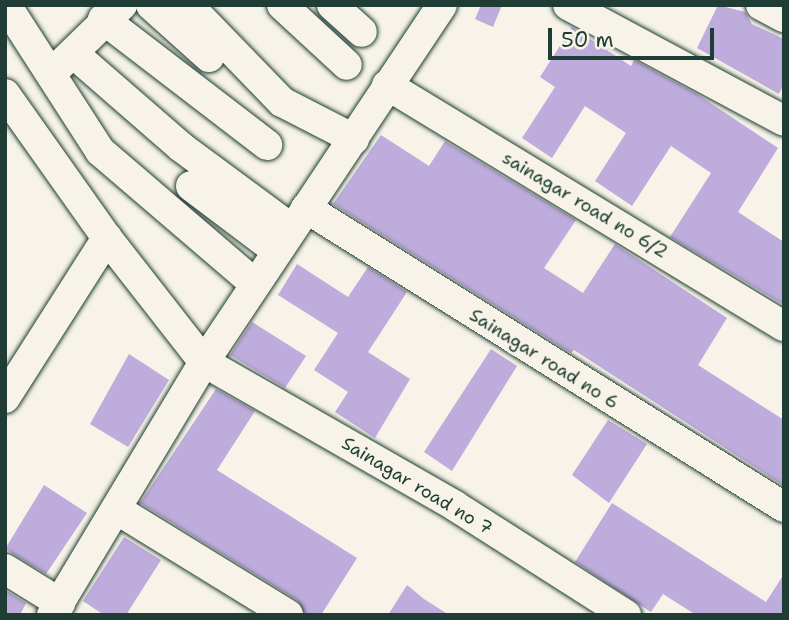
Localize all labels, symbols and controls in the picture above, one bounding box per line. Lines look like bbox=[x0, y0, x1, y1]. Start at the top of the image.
scale bar bbox=[551, 14, 717, 58]
text: 50 m bbox=[561, 26, 614, 54]
street label: sainagar road no 6/2 bbox=[498, 147, 672, 263]
street label: Sainagar road no 6 bbox=[465, 304, 623, 414]
street label: Sainagar road no 7 bbox=[338, 432, 496, 540]

